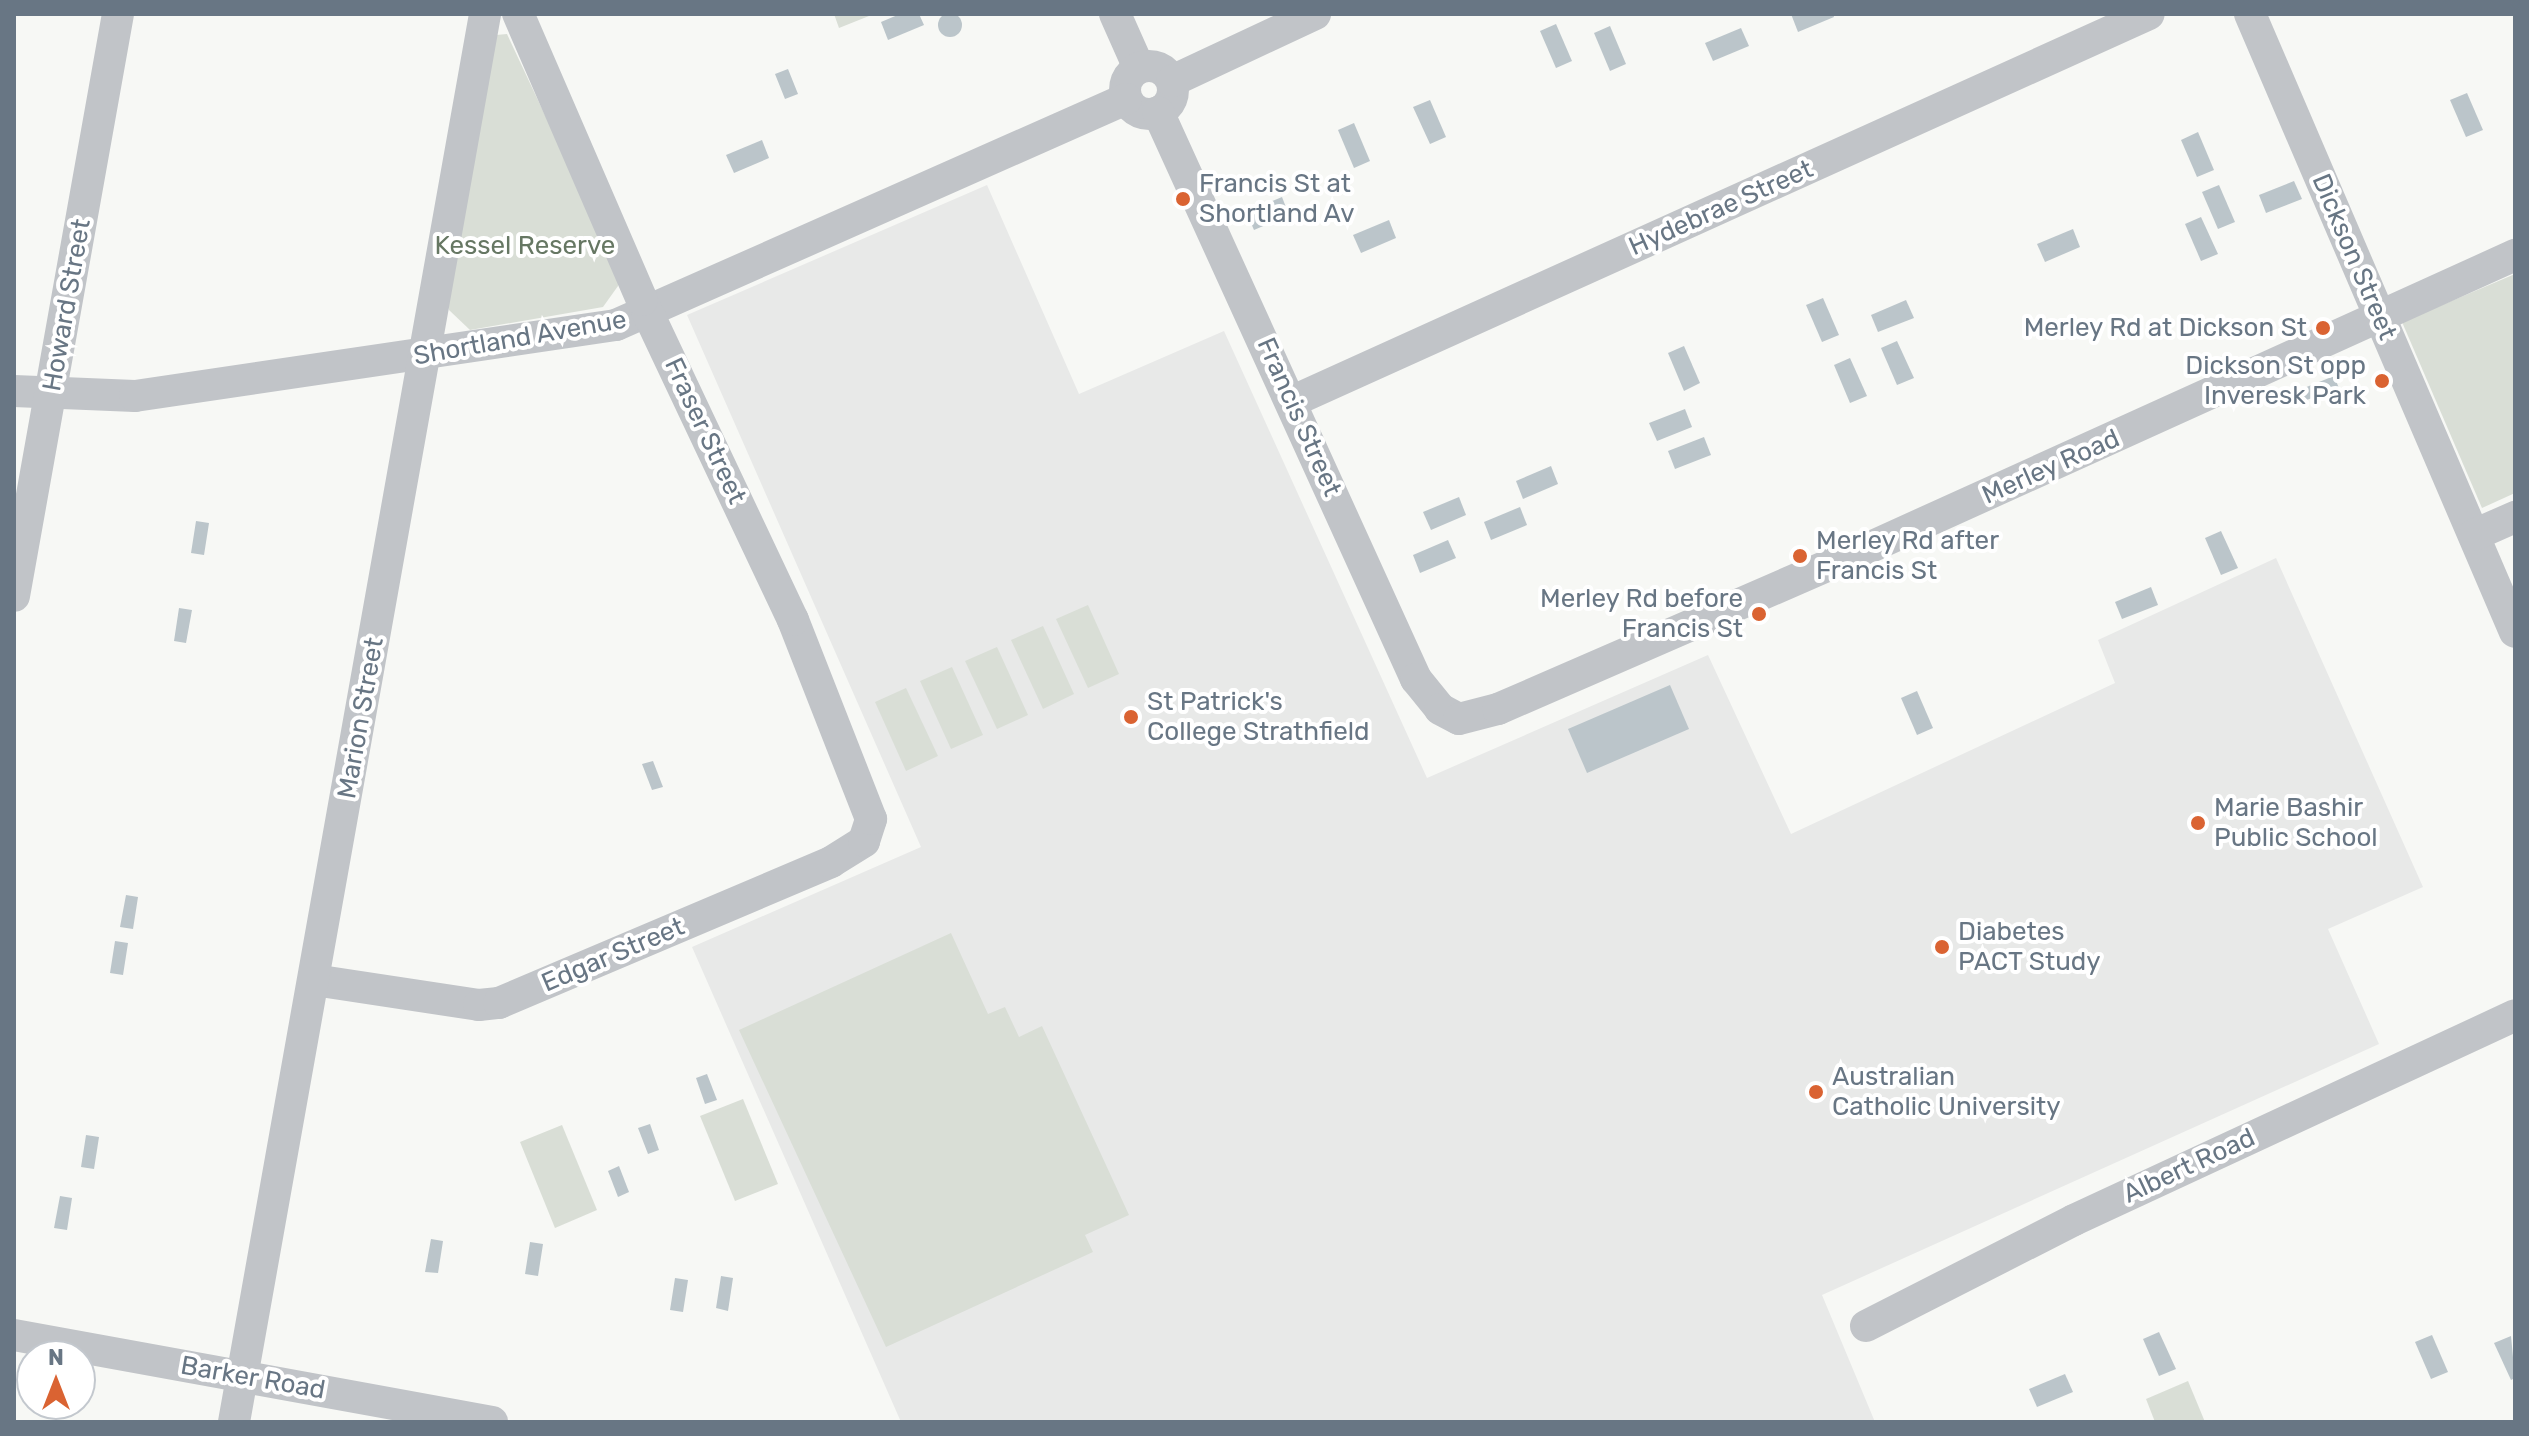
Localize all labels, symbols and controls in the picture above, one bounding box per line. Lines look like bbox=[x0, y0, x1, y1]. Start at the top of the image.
street label: Hydebrae Street bbox=[1624, 153, 1818, 263]
place label: Francis St at Shortland Av bbox=[1199, 168, 1355, 230]
street label: Dickson Street bbox=[2305, 169, 2403, 345]
marker: Francis St at Shortland Av bbox=[1174, 190, 1192, 208]
street label: Howard Street bbox=[36, 216, 98, 394]
park label: Kessel Reserve bbox=[435, 230, 615, 262]
street label: Shortland Avenue bbox=[411, 304, 629, 372]
place label: Merley Rd at Dickson St bbox=[2023, 312, 2307, 344]
marker: Merley Rd at Dickson St bbox=[2314, 319, 2332, 337]
street label: Francis Street bbox=[1250, 333, 1348, 501]
place label: Dickson St opp Inveresk Park bbox=[2185, 350, 2366, 412]
street label: Fraser Street bbox=[657, 353, 753, 509]
marker: Dickson St opp Inveresk Park bbox=[2373, 372, 2391, 390]
street label: Merley Road bbox=[1977, 423, 2125, 511]
place label: Merley Rd after Francis St bbox=[1816, 525, 2000, 586]
marker: Merley Rd after Francis St bbox=[1791, 547, 1809, 565]
place label: Merley Rd before Francis St bbox=[1539, 583, 1743, 644]
marker: Merley Rd before Francis St bbox=[1750, 605, 1768, 623]
street label: Marion Street bbox=[331, 635, 391, 801]
place label: St Patrick's College Strathfield bbox=[1147, 686, 1370, 748]
marker: St Patrick's College Strathfield bbox=[1122, 708, 1140, 726]
place label: Marie Bashir Public School bbox=[2214, 792, 2378, 854]
marker: Marie Bashir Public School bbox=[2189, 814, 2207, 832]
street label: Edgar Street bbox=[537, 911, 689, 999]
place label: Diabetes PACT Study bbox=[1958, 916, 2101, 978]
marker: Diabetes PACT Study bbox=[1933, 938, 1951, 956]
place label: Australian Catholic University bbox=[1832, 1061, 2061, 1122]
marker: Australian Catholic University bbox=[1807, 1083, 1825, 1101]
street label: Albert Road bbox=[2118, 1122, 2260, 1210]
north arrow bbox=[16, 1340, 96, 1420]
text: N bbox=[48, 1344, 64, 1371]
street label: Barker Road bbox=[178, 1350, 328, 1406]

